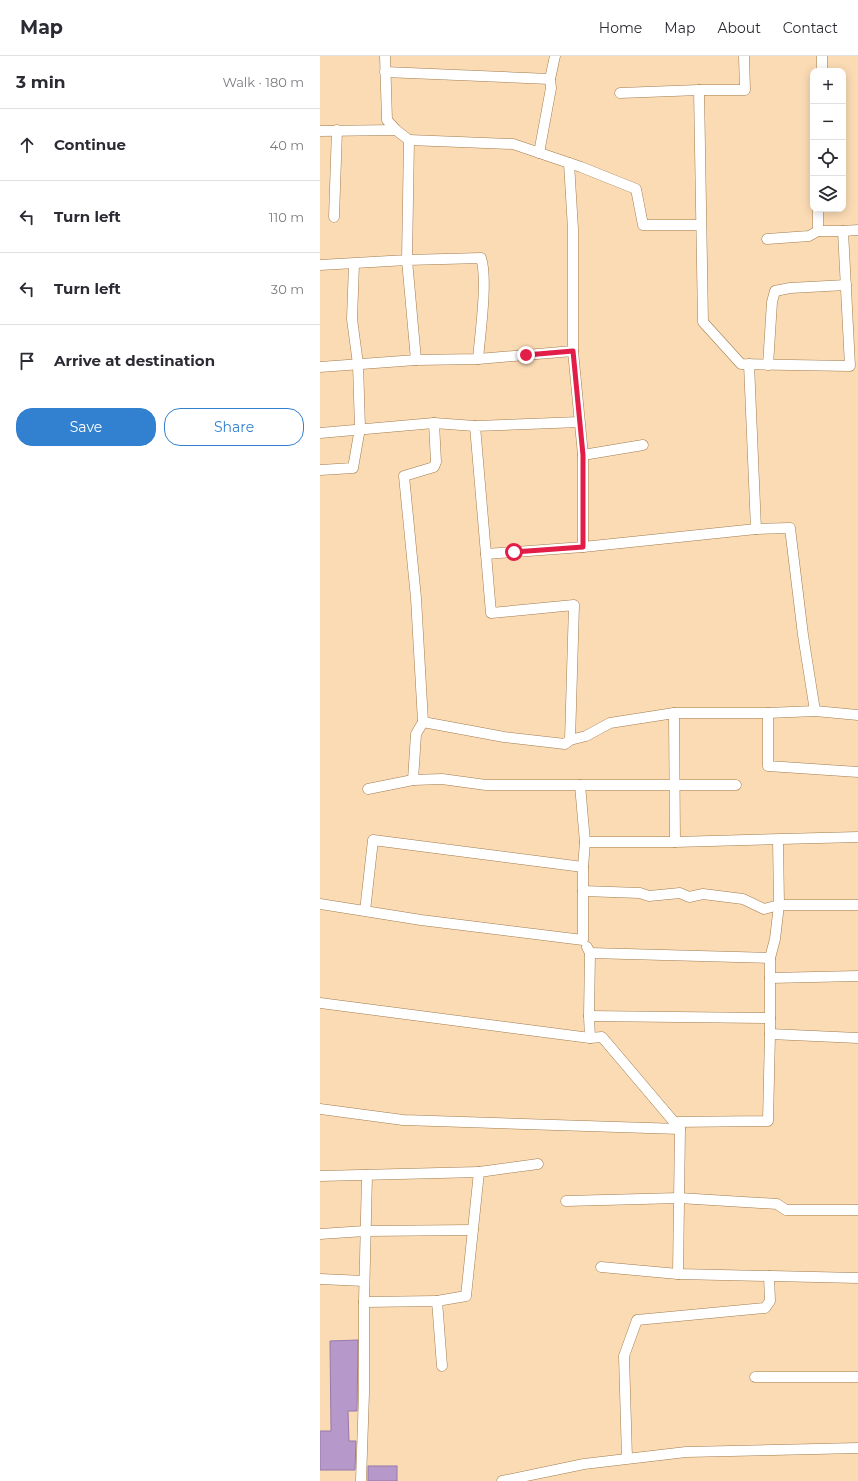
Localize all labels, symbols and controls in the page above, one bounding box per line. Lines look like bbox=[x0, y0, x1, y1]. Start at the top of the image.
text: Map bbox=[20, 16, 63, 39]
text: Home bbox=[599, 19, 642, 37]
text: Map bbox=[664, 19, 695, 37]
text: About bbox=[717, 19, 761, 37]
text: Contact bbox=[783, 19, 838, 37]
map controls bbox=[810, 68, 846, 212]
button: + bbox=[810, 68, 846, 104]
text: 3 min bbox=[16, 72, 66, 92]
text: Walk · 180 m bbox=[222, 74, 304, 90]
button: − bbox=[810, 104, 846, 140]
icon: ahead bbox=[16, 134, 38, 156]
text: Continue bbox=[54, 135, 126, 154]
text: 40 m bbox=[270, 137, 304, 153]
button: locate bbox=[810, 140, 846, 176]
button: layers bbox=[810, 176, 846, 212]
icon: left bbox=[16, 206, 38, 228]
text: Turn left bbox=[54, 207, 121, 226]
text: 110 m bbox=[269, 209, 304, 225]
icon: left bbox=[16, 278, 38, 300]
text: Turn left bbox=[54, 279, 121, 298]
text: 30 m bbox=[271, 281, 304, 297]
route end bbox=[517, 346, 535, 364]
icon: arrive bbox=[16, 350, 38, 372]
text: Arrive at destination bbox=[54, 351, 215, 370]
button: Save bbox=[16, 408, 156, 446]
button: Share bbox=[164, 408, 304, 446]
route start bbox=[505, 543, 523, 561]

